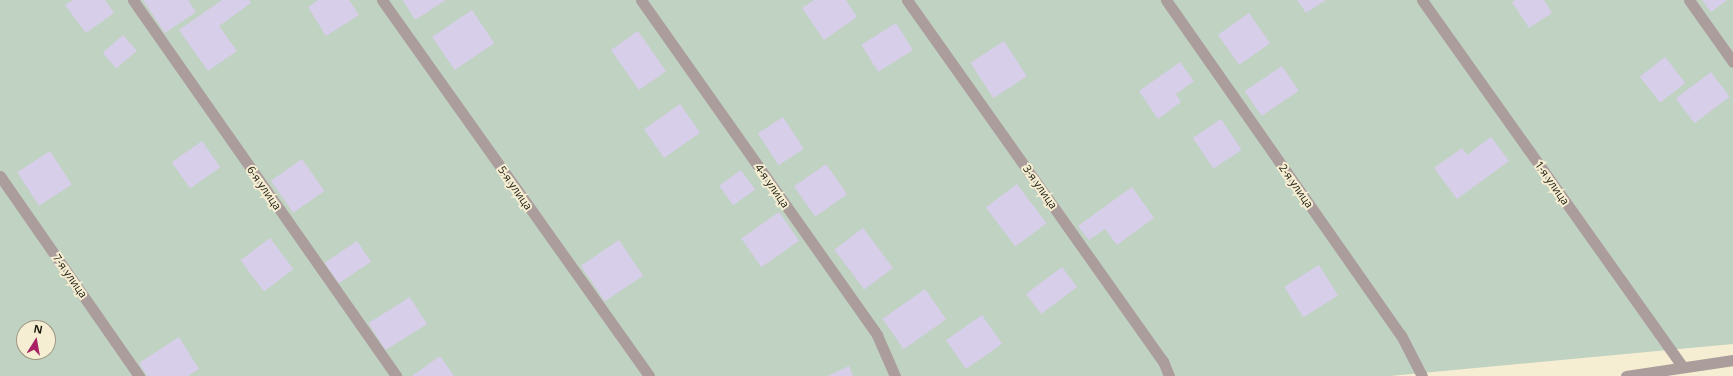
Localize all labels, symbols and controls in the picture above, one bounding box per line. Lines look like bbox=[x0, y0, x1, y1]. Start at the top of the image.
street label: 1-я улица bbox=[1532, 159, 1572, 207]
street label: 4-я улица bbox=[752, 162, 792, 210]
street label: 2-я улица bbox=[1276, 162, 1316, 210]
street label: 3-я улица bbox=[1020, 163, 1060, 211]
street label: 6-я улица bbox=[244, 164, 284, 212]
street label: 5-я улица bbox=[495, 164, 535, 212]
street label: 7-я улица bbox=[50, 252, 90, 300]
north arrow bbox=[16, 320, 56, 360]
text: N bbox=[32, 320, 44, 337]

